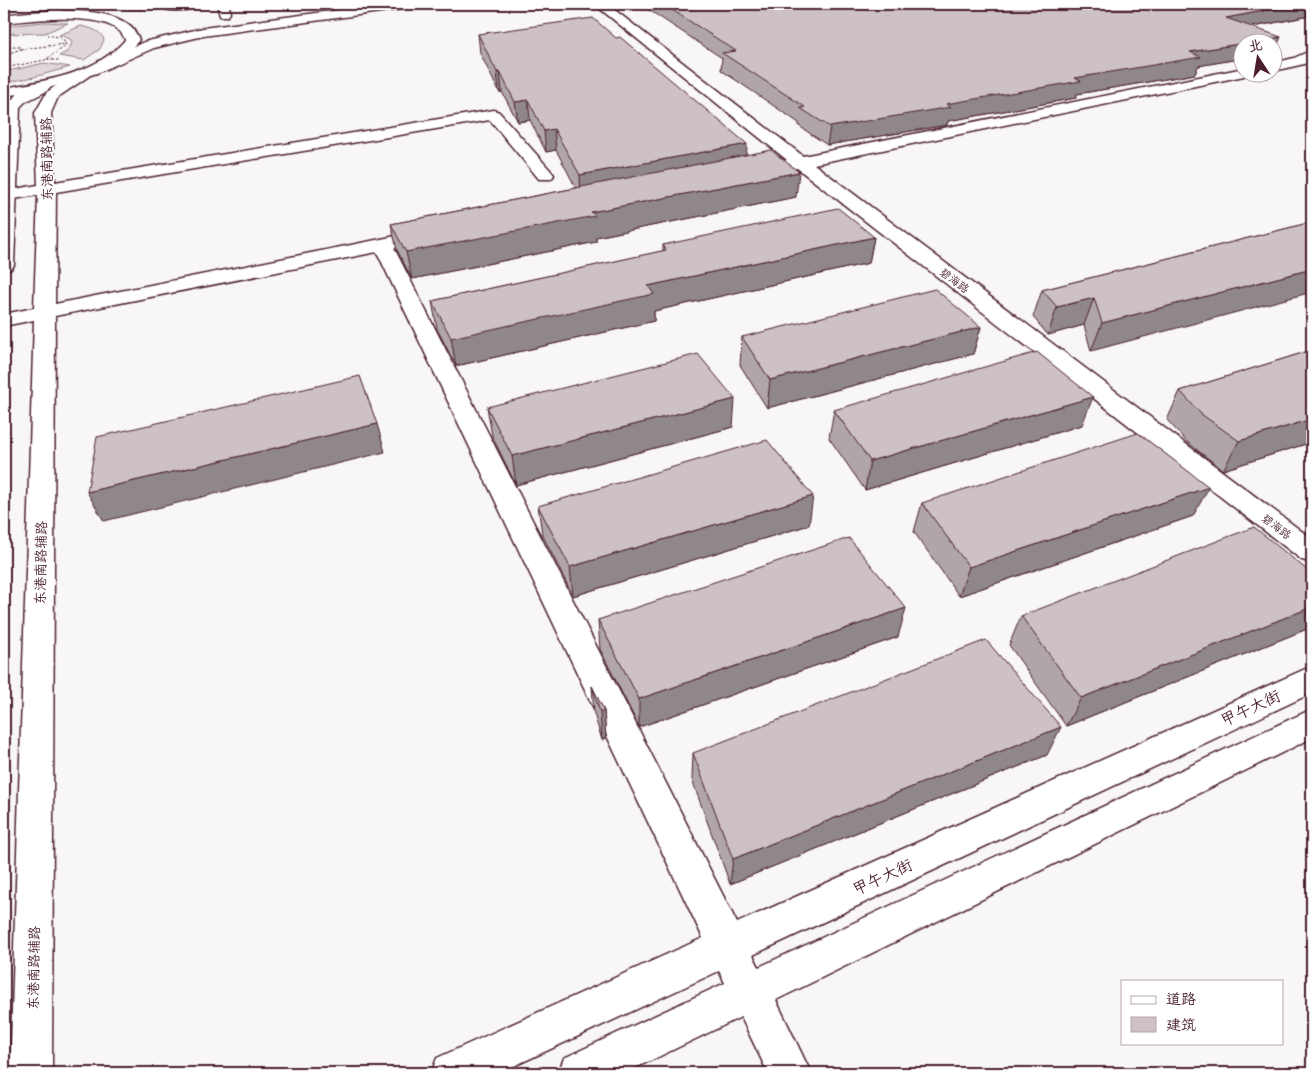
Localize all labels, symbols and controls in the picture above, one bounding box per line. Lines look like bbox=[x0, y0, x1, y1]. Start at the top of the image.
north arrow bbox=[1234, 32, 1284, 82]
text: 北 bbox=[1246, 34, 1264, 56]
street label: 东港南路辅路 bbox=[36, 117, 56, 201]
street label: 碧海路 bbox=[937, 264, 973, 296]
street label: 碧海路 bbox=[1259, 510, 1295, 542]
street label: 东港南路辅路 bbox=[30, 521, 50, 605]
street label: 甲午大街 bbox=[1217, 684, 1283, 730]
street label: 甲午大街 bbox=[849, 853, 915, 899]
street label: 东港南路辅路 bbox=[23, 926, 43, 1010]
legend bbox=[1121, 980, 1284, 1044]
text: 道路 bbox=[1166, 988, 1196, 1008]
text: 建筑 bbox=[1166, 1014, 1196, 1034]

